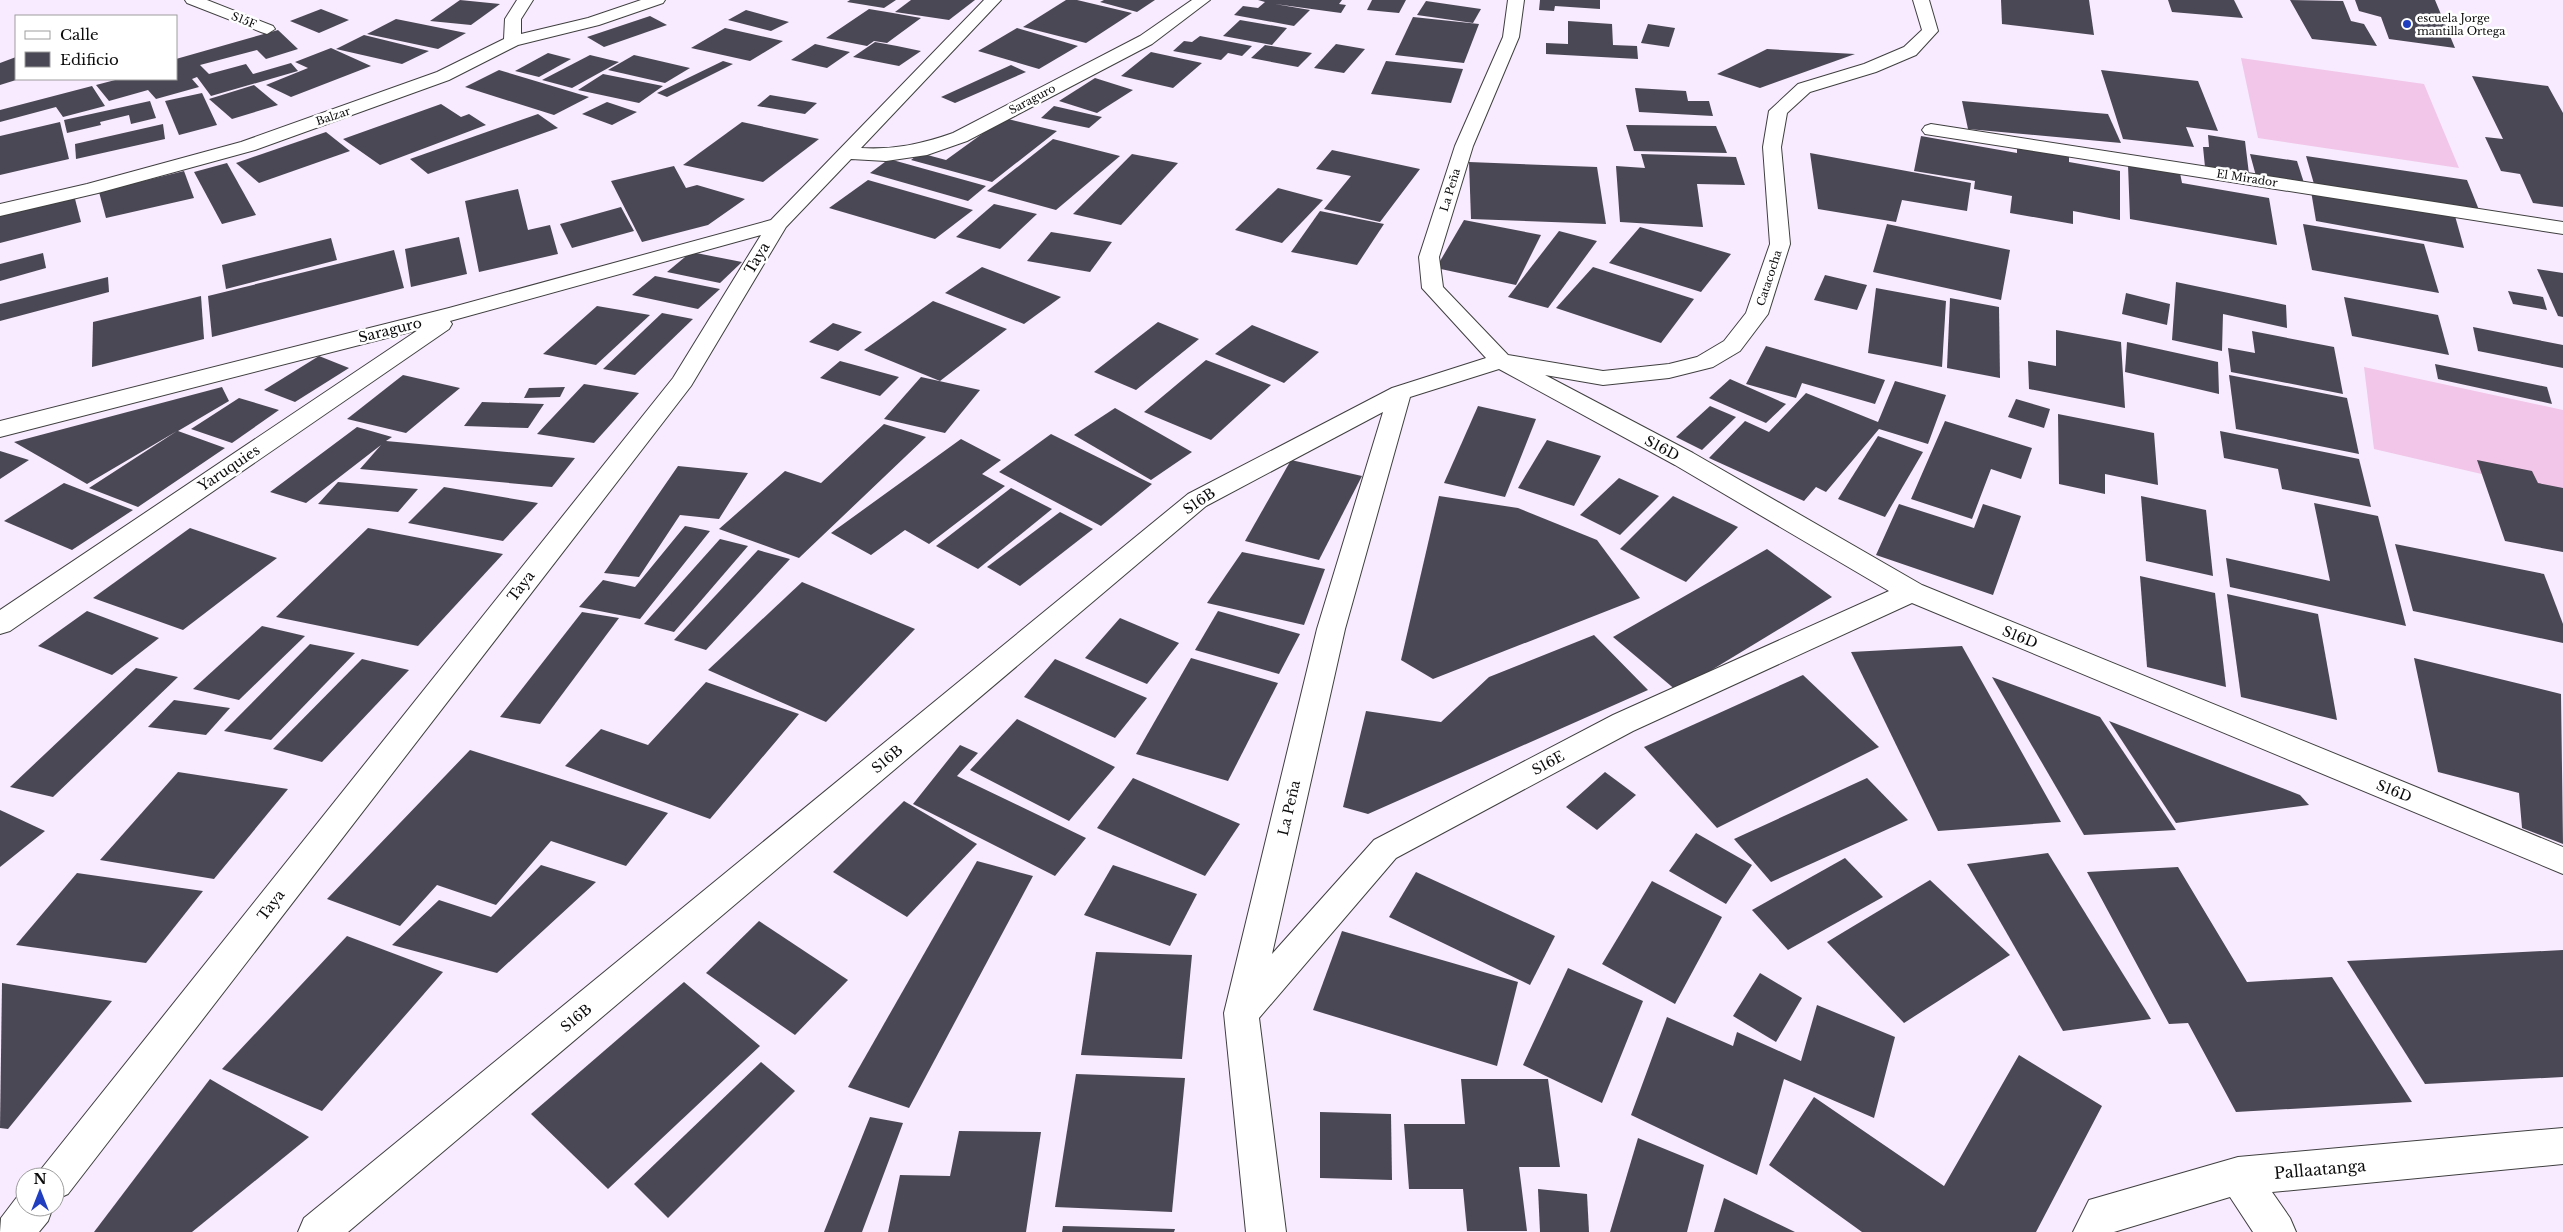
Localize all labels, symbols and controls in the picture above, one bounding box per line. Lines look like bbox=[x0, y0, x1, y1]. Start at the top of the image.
street label: S15F bbox=[229, 9, 259, 32]
place label: escuela Jorge mantilla Ortega bbox=[2417, 11, 2506, 38]
legend bbox=[15, 15, 178, 80]
marker: escuela Jorge mantilla Ortega bbox=[2401, 18, 2413, 30]
text: Calle bbox=[60, 25, 99, 44]
text: Edificio bbox=[60, 50, 119, 69]
street label: Saraguro bbox=[1006, 81, 1058, 117]
street label: Balzar bbox=[314, 103, 353, 128]
street label: La Peña bbox=[1437, 166, 1463, 213]
street label: El Mirador bbox=[2215, 166, 2279, 190]
street label: Taya bbox=[741, 239, 774, 277]
street label: Catacocha bbox=[1753, 247, 1785, 308]
street label: Saraguro bbox=[356, 313, 424, 347]
street label: S16D bbox=[1642, 431, 1682, 465]
street label: Yaruquies bbox=[194, 441, 263, 496]
street label: S16B bbox=[1179, 484, 1219, 518]
street label: Taya bbox=[503, 567, 539, 605]
street label: S16D bbox=[2000, 622, 2040, 652]
street label: S16B bbox=[868, 741, 906, 777]
street label: S16E bbox=[1529, 747, 1567, 779]
street label: S16D bbox=[2374, 776, 2414, 806]
street label: La Peña bbox=[1274, 778, 1304, 838]
street label: Taya bbox=[253, 886, 289, 924]
street label: S16B bbox=[557, 1000, 595, 1036]
street label: Pallaatanga bbox=[2273, 1155, 2367, 1183]
north arrow bbox=[15, 1167, 65, 1217]
text: N bbox=[33, 1170, 47, 1188]

